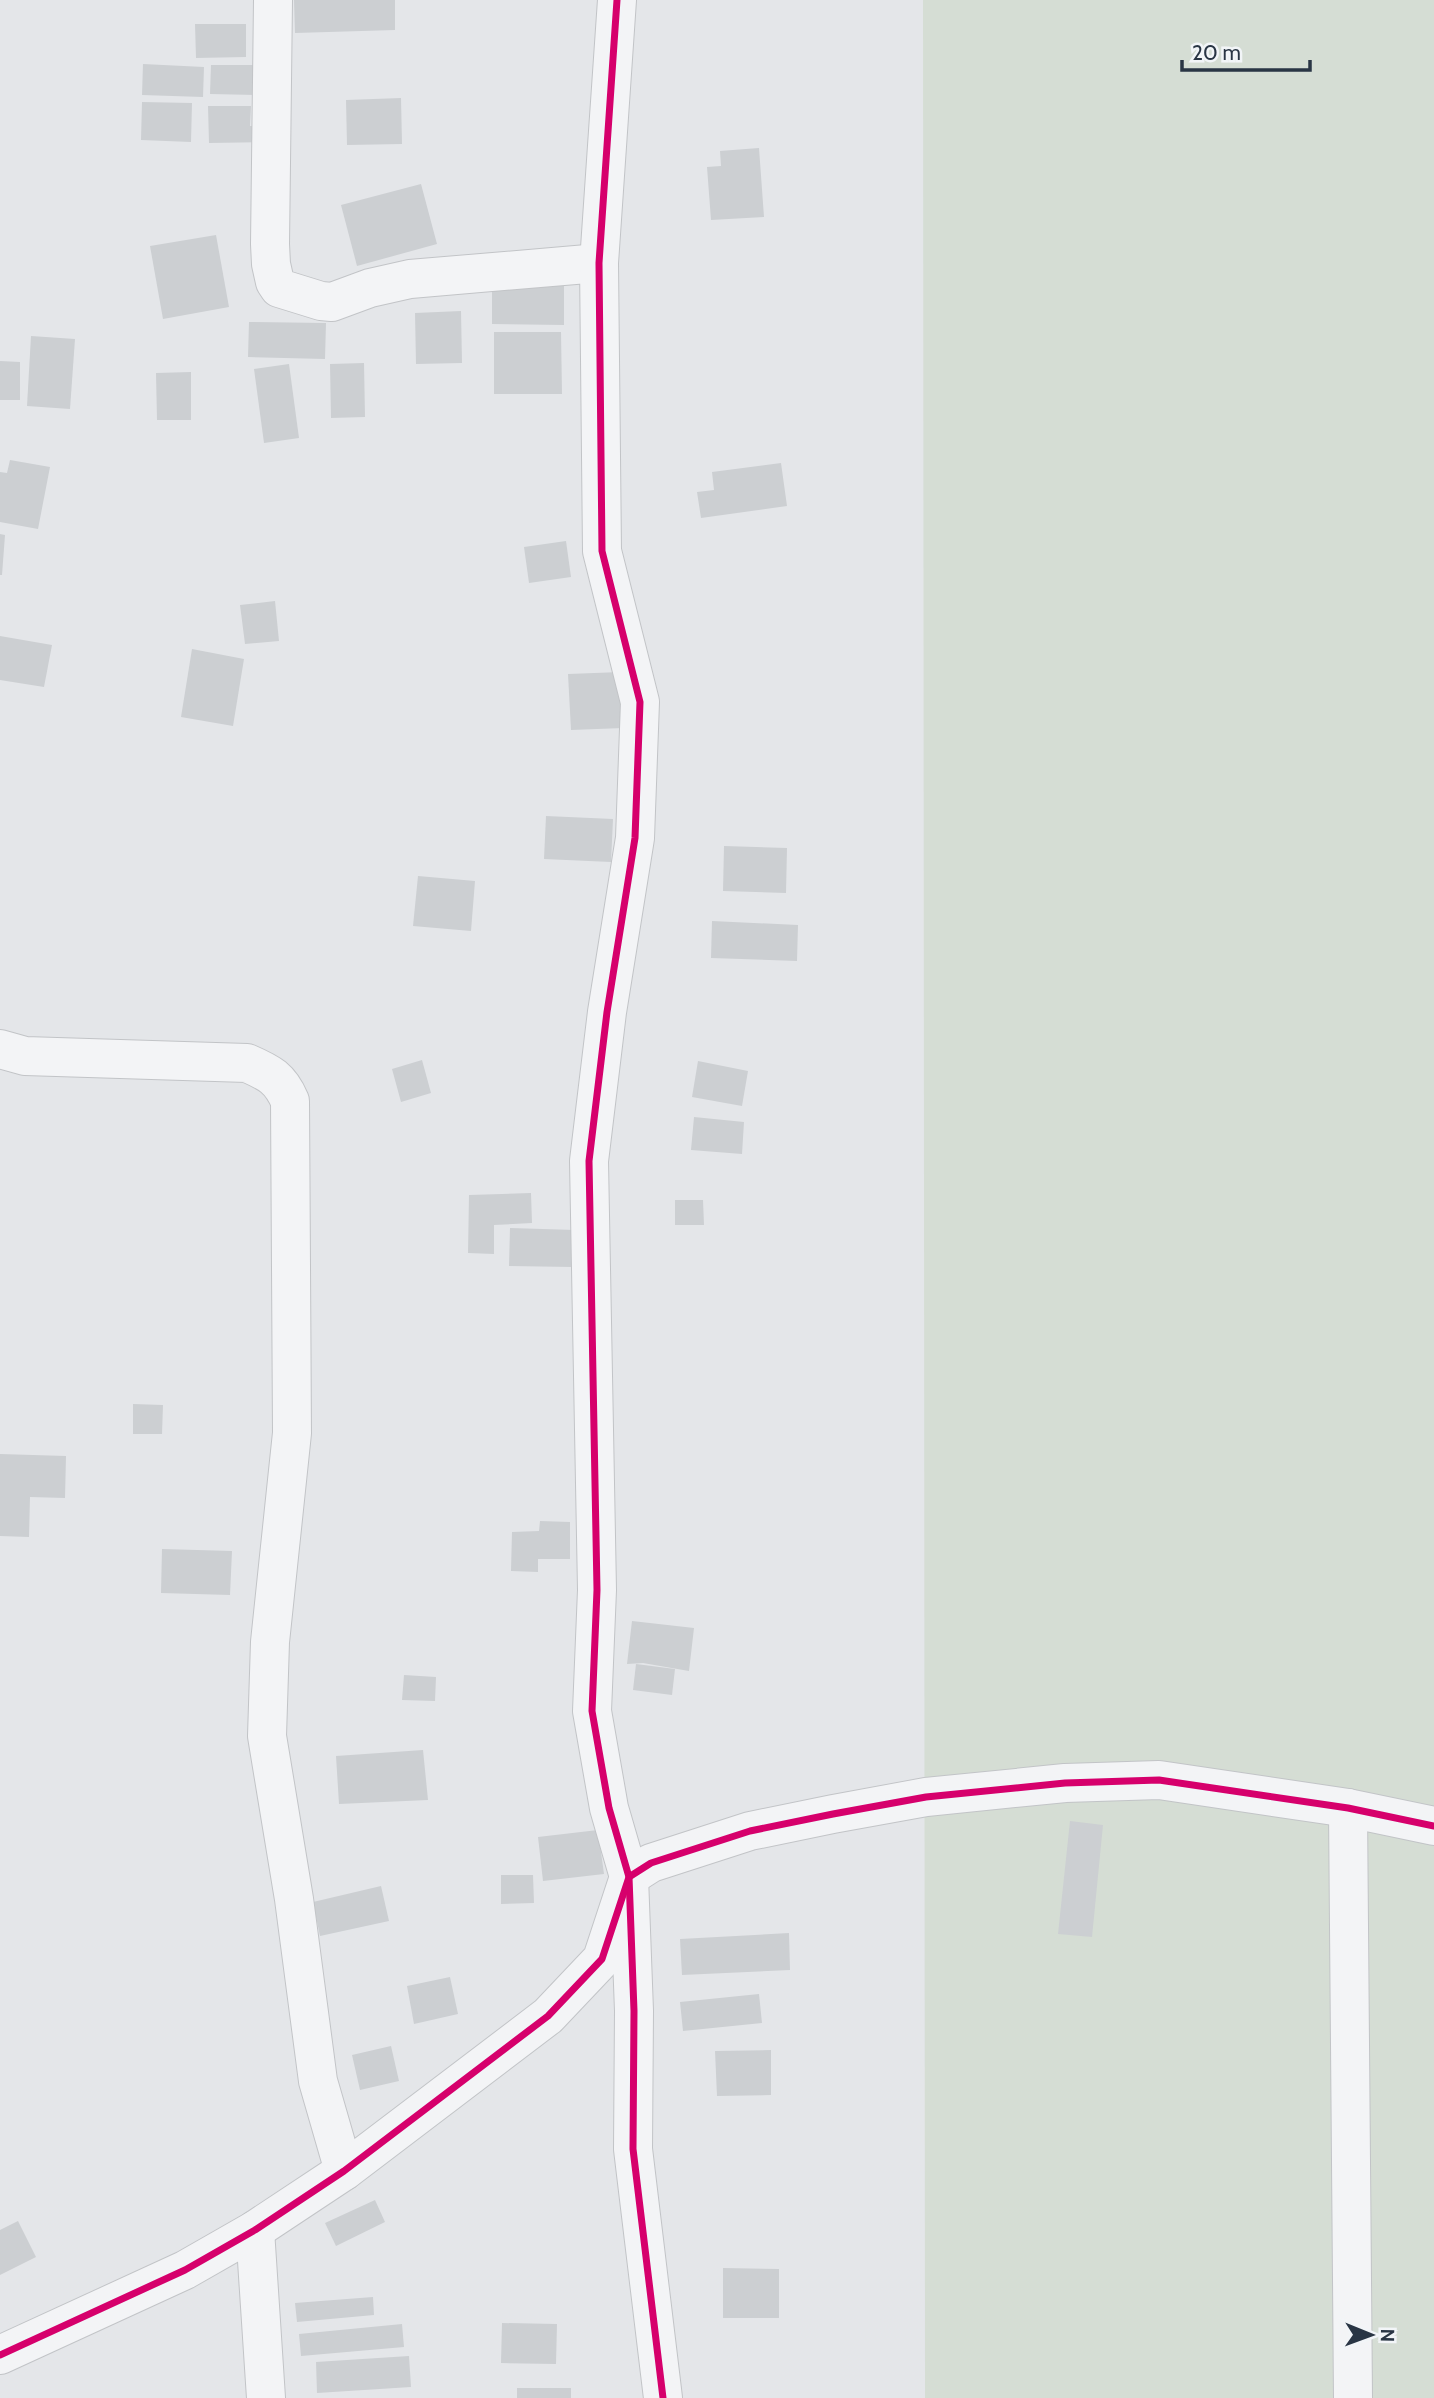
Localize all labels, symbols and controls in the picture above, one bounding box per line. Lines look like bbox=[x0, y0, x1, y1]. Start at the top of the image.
scale bar bbox=[1182, 28, 1310, 72]
text: 20 m bbox=[1192, 40, 1241, 65]
north arrow bbox=[1336, 2300, 1406, 2370]
text: N bbox=[1376, 2328, 1399, 2342]

